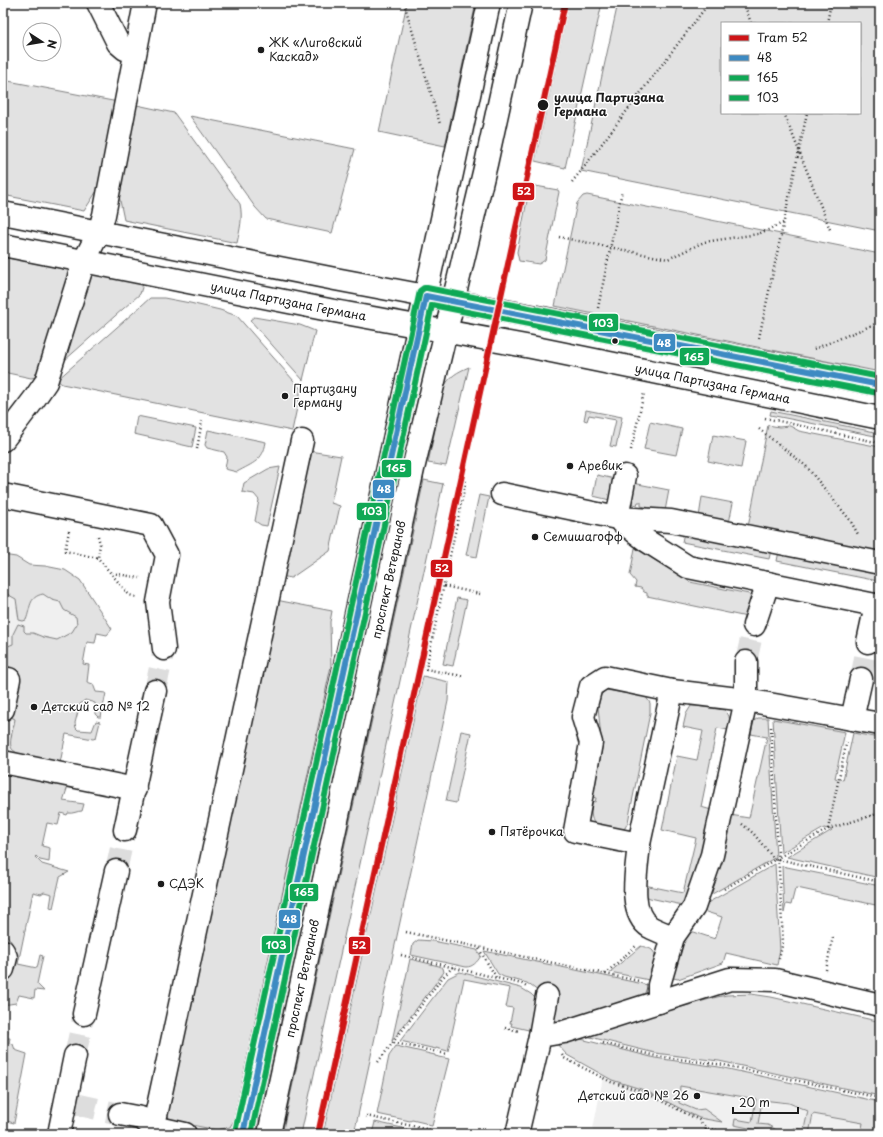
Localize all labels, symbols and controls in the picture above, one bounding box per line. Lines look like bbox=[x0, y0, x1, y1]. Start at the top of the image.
north arrow bbox=[22, 22, 62, 62]
legend bbox=[721, 22, 861, 114]
text: Tram 52 bbox=[757, 28, 808, 46]
place label: ЖК «Лиговский Каскад» bbox=[268, 33, 362, 65]
text: N bbox=[43, 38, 61, 50]
marker: ЖК «Лиговский Каскад» bbox=[256, 45, 266, 55]
text: 48 bbox=[757, 48, 772, 66]
text: 165 bbox=[757, 68, 778, 86]
place label: улица Партизана Германа bbox=[554, 88, 665, 120]
text: 103 bbox=[757, 88, 779, 106]
marker: улица Партизана Германа bbox=[536, 98, 550, 112]
line badge: 52 bbox=[512, 182, 535, 201]
text: 52 bbox=[517, 182, 531, 199]
street label: улица Партизана Германа bbox=[209, 277, 368, 325]
line badge: 103 bbox=[588, 313, 619, 332]
text: 103 bbox=[593, 314, 614, 331]
line badge: 48 bbox=[653, 333, 676, 352]
text: 48 bbox=[657, 334, 671, 351]
unlabelled marker bbox=[610, 336, 620, 346]
line badge: 165 bbox=[679, 347, 710, 366]
text: 165 bbox=[684, 348, 704, 365]
street label: улица Партизана Германа bbox=[633, 358, 792, 408]
place label: Партизану Герману bbox=[293, 379, 357, 411]
marker: Партизану Герману bbox=[280, 391, 290, 401]
place label: Аревик bbox=[578, 456, 623, 474]
line badge: 165 bbox=[381, 459, 412, 478]
text: 165 bbox=[386, 459, 406, 476]
marker: Аревик bbox=[565, 461, 575, 471]
line badge: 48 bbox=[372, 479, 395, 499]
text: 48 bbox=[377, 480, 391, 497]
line badge: 103 bbox=[356, 502, 387, 521]
text: 103 bbox=[362, 502, 383, 519]
street label: проспект Ветеранов bbox=[366, 519, 410, 640]
place label: Семишагофф bbox=[543, 527, 623, 545]
marker: Семишагофф bbox=[530, 532, 540, 542]
line badge: 52 bbox=[430, 559, 453, 578]
text: 52 bbox=[435, 559, 449, 576]
place label: Детский сад № 12 bbox=[41, 697, 150, 715]
marker: Детский сад № 12 bbox=[29, 702, 39, 712]
place label: Пятёрочка bbox=[500, 822, 564, 840]
marker: Пятёрочка bbox=[487, 827, 497, 837]
place label: СДЭК bbox=[169, 874, 204, 892]
marker: СДЭК bbox=[156, 879, 166, 889]
line badge: 165 bbox=[289, 883, 319, 902]
text: 165 bbox=[294, 883, 314, 900]
line badge: 48 bbox=[278, 909, 301, 929]
text: 48 bbox=[283, 910, 297, 927]
street label: проспект Ветеранов bbox=[280, 918, 323, 1039]
line badge: 103 bbox=[261, 935, 291, 954]
text: 103 bbox=[266, 936, 287, 953]
line badge: 52 bbox=[348, 936, 371, 955]
text: 52 bbox=[352, 936, 366, 953]
place label: Детский сад № 26 bbox=[577, 1086, 689, 1104]
scale bar bbox=[733, 1089, 798, 1115]
marker: Детский сад № 26 bbox=[692, 1091, 702, 1101]
text: 20 m bbox=[739, 1093, 770, 1111]

